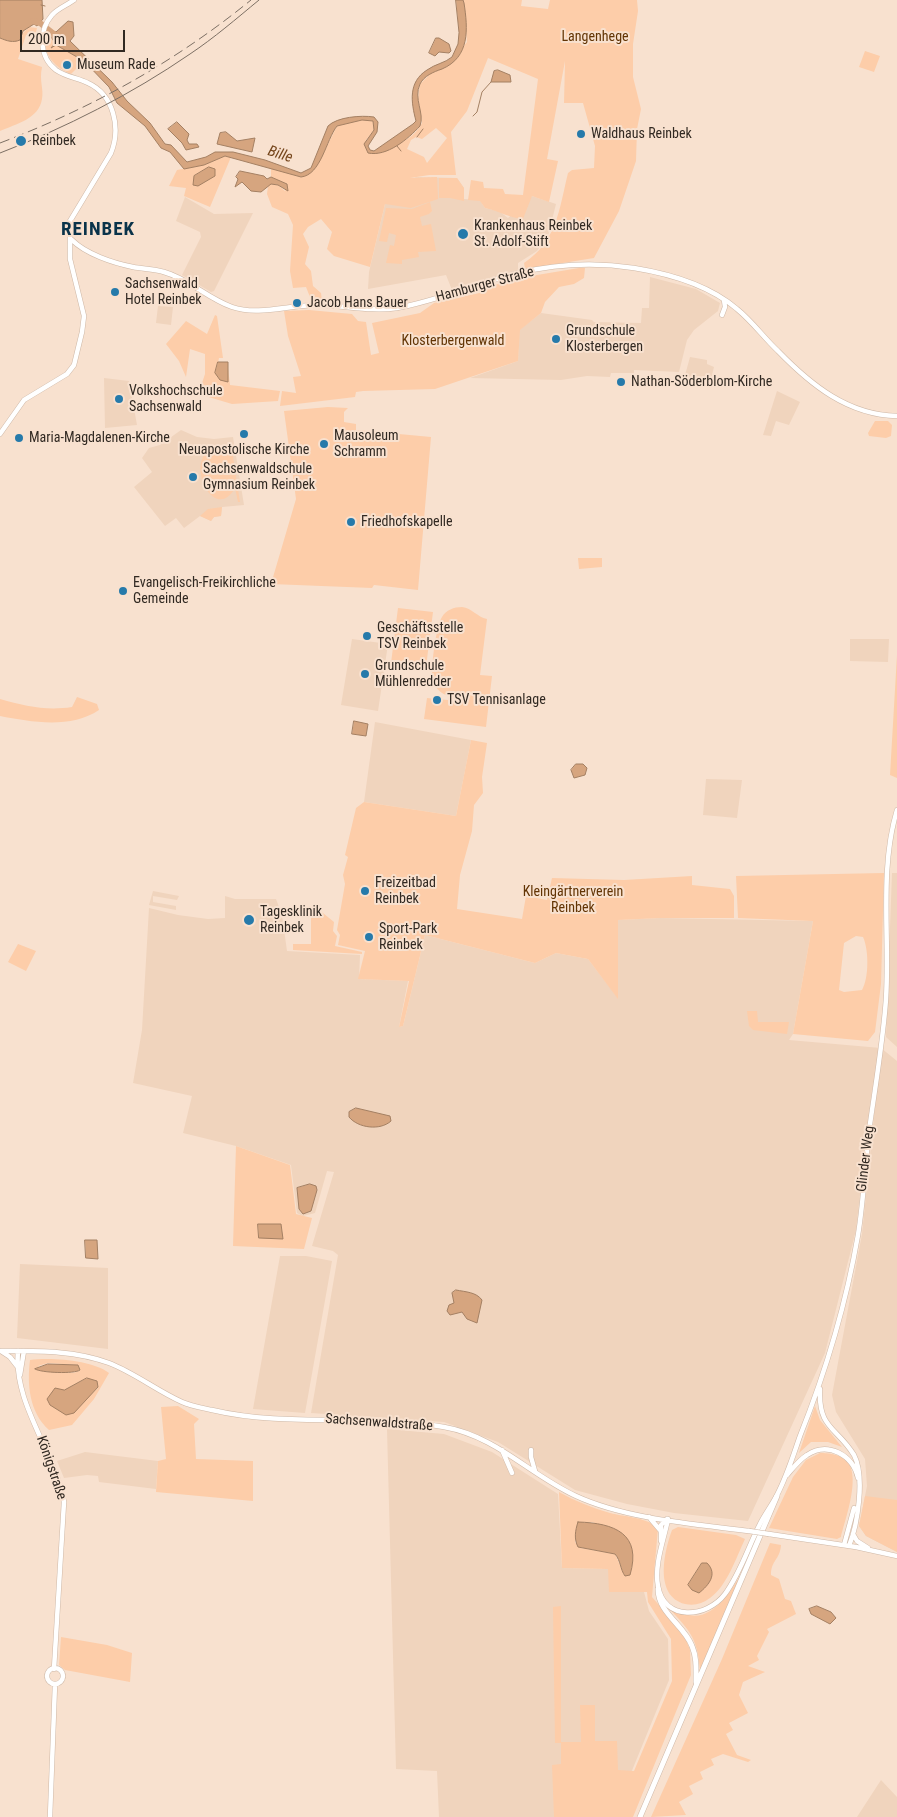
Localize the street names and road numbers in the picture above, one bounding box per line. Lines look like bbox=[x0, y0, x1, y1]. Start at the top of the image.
street label: Hamburger Straße bbox=[434, 264, 536, 306]
street label: Glinder Weg bbox=[854, 1125, 878, 1193]
street label: Sachsenwaldstraße bbox=[325, 1411, 433, 1435]
street label: Königstraße bbox=[32, 1434, 70, 1502]

